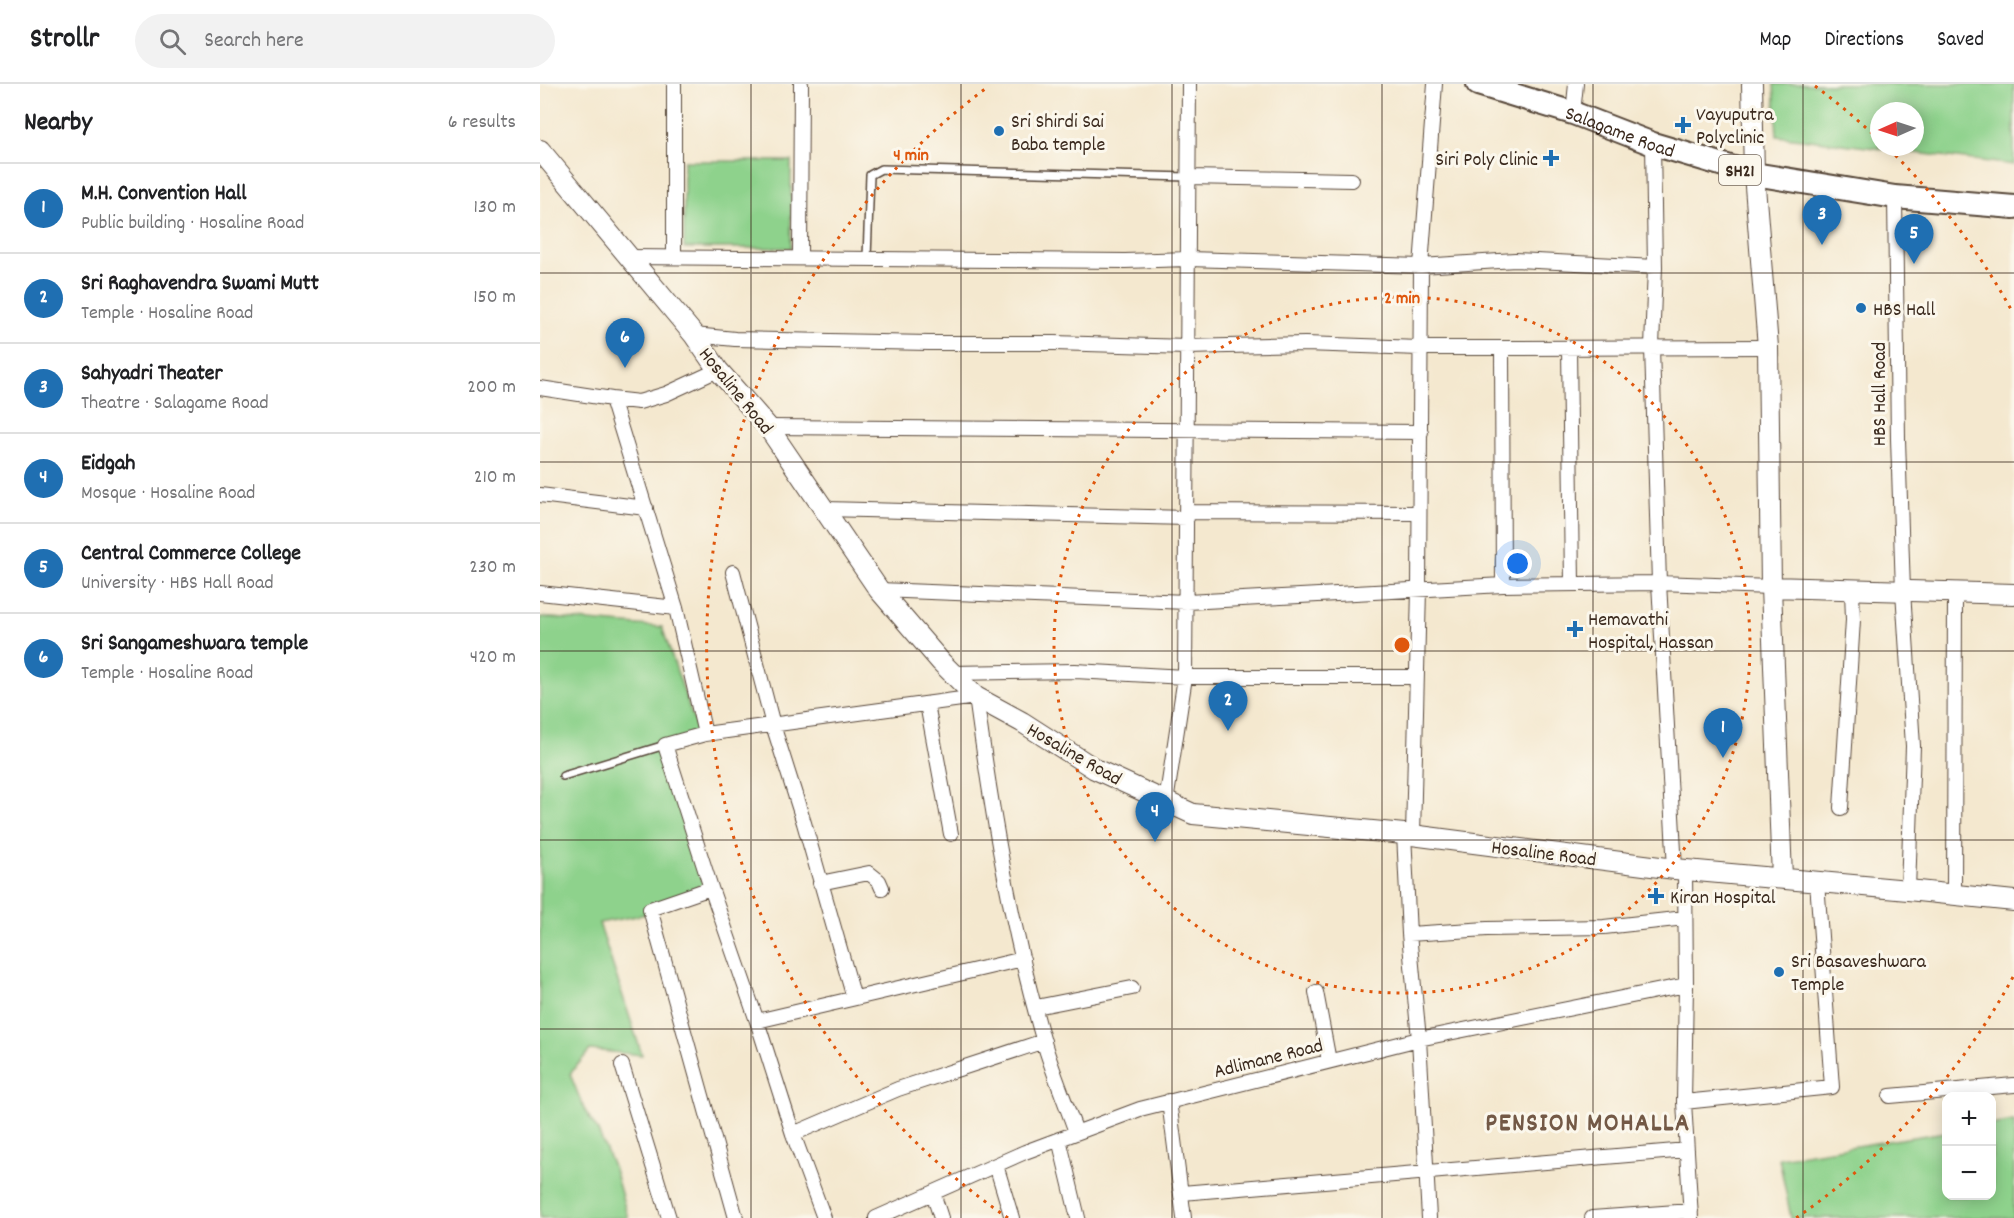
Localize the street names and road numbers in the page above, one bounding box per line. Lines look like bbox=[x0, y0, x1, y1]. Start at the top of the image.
street label: Salagame Road bbox=[1561, 100, 1678, 167]
road number: SH21 bbox=[1719, 155, 1761, 185]
street label: Hosaline Road bbox=[691, 342, 779, 442]
street label: HBS Hall Road bbox=[1867, 342, 1895, 446]
street label: Hosaline Road bbox=[1021, 717, 1126, 794]
street label: Hosaline Road bbox=[1490, 835, 1598, 875]
street label: Adlimane Road bbox=[1211, 1033, 1326, 1087]

